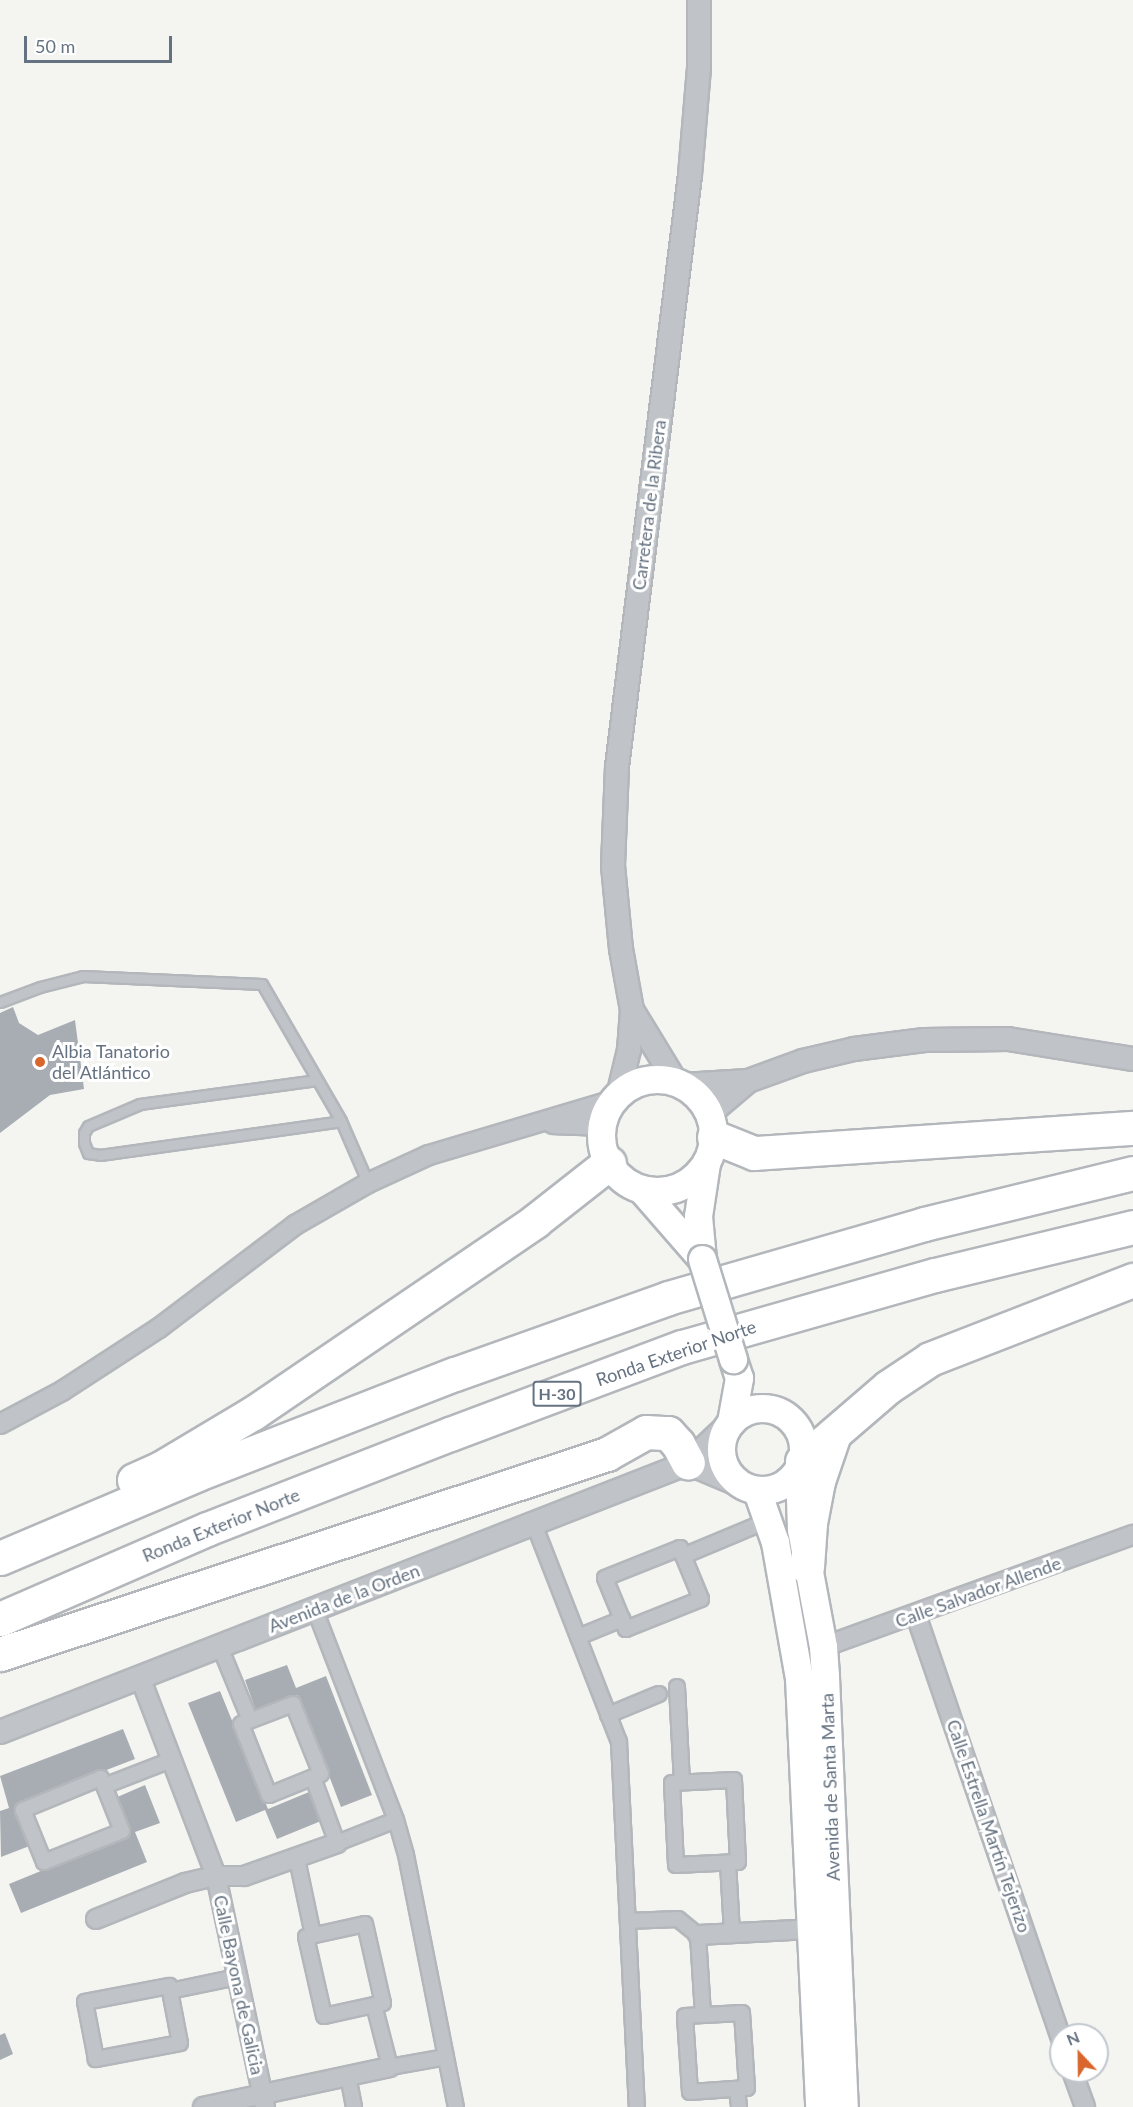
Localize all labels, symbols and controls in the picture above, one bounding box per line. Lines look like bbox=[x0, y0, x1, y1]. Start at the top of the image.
scale bar bbox=[27, 24, 176, 62]
text: 50 m bbox=[35, 35, 75, 57]
street label: Carretera de la Ribera bbox=[628, 419, 670, 591]
place label: Albia Tanatorio del Atlántico bbox=[52, 1041, 170, 1084]
marker: Albia Tanatorio del Atlántico bbox=[33, 1055, 47, 1069]
street label: Ronda Exterior Norte bbox=[593, 1315, 759, 1391]
road number: H-30 bbox=[532, 1381, 582, 1407]
street label: Ronda Exterior Norte bbox=[139, 1483, 303, 1567]
street label: Calle Salvador Allende bbox=[892, 1552, 1064, 1632]
street label: Avenida de la Orden bbox=[265, 1559, 423, 1637]
street label: Avenida de Santa Marta bbox=[816, 1693, 844, 1881]
street label: Calle Estrella Martín Tejerizo bbox=[942, 1716, 1036, 1936]
street label: Calle Bayona de Galicia bbox=[209, 1893, 269, 2077]
north arrow bbox=[1049, 2023, 1109, 2083]
text: N bbox=[1064, 2027, 1082, 2049]

